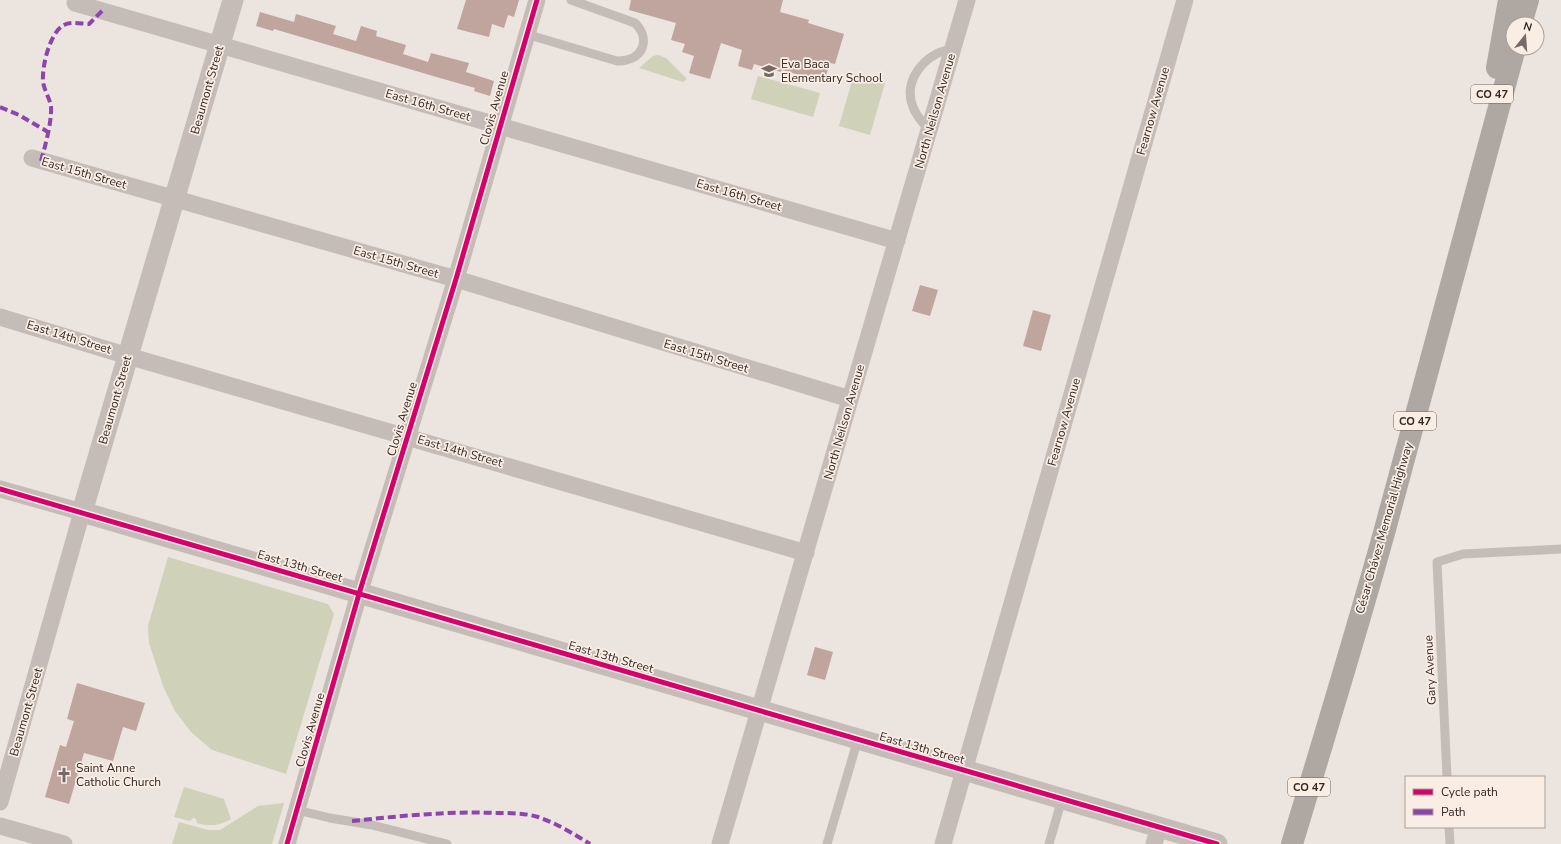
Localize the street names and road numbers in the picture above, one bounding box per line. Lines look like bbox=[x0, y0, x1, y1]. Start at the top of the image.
street label: Beaumont Street bbox=[187, 43, 228, 136]
street label: North Neilson Avenue bbox=[911, 52, 959, 170]
street label: Fearnow Avenue bbox=[1133, 65, 1173, 157]
street label: Clovis Avenue bbox=[476, 69, 512, 147]
street label: East 16th Street bbox=[384, 85, 473, 125]
road number: CO 47 bbox=[1471, 85, 1513, 103]
street label: East 15th Street bbox=[40, 153, 129, 193]
street label: East 16th Street bbox=[695, 175, 784, 215]
street label: East 15th Street bbox=[352, 242, 441, 282]
street label: East 14th Street bbox=[25, 317, 114, 358]
street label: East 15th Street bbox=[662, 336, 751, 377]
street label: Beaumont Street bbox=[95, 353, 136, 446]
street label: North Neilson Avenue bbox=[820, 363, 868, 481]
street label: Fearnow Avenue bbox=[1044, 376, 1084, 468]
street label: Clovis Avenue bbox=[383, 380, 421, 458]
road number: CO 47 bbox=[1394, 412, 1436, 430]
street label: East 14th Street bbox=[416, 431, 505, 471]
street label: César Chávez Memorial Highway bbox=[1352, 440, 1416, 616]
street label: East 13th Street bbox=[256, 546, 345, 586]
street label: Gary Avenue bbox=[1420, 635, 1440, 705]
street label: East 13th Street bbox=[567, 637, 656, 677]
street label: Beaumont Street bbox=[6, 665, 47, 758]
street label: Clovis Avenue bbox=[292, 691, 328, 769]
street label: East 13th Street bbox=[878, 728, 967, 768]
road number: CO 47 bbox=[1288, 778, 1330, 796]

